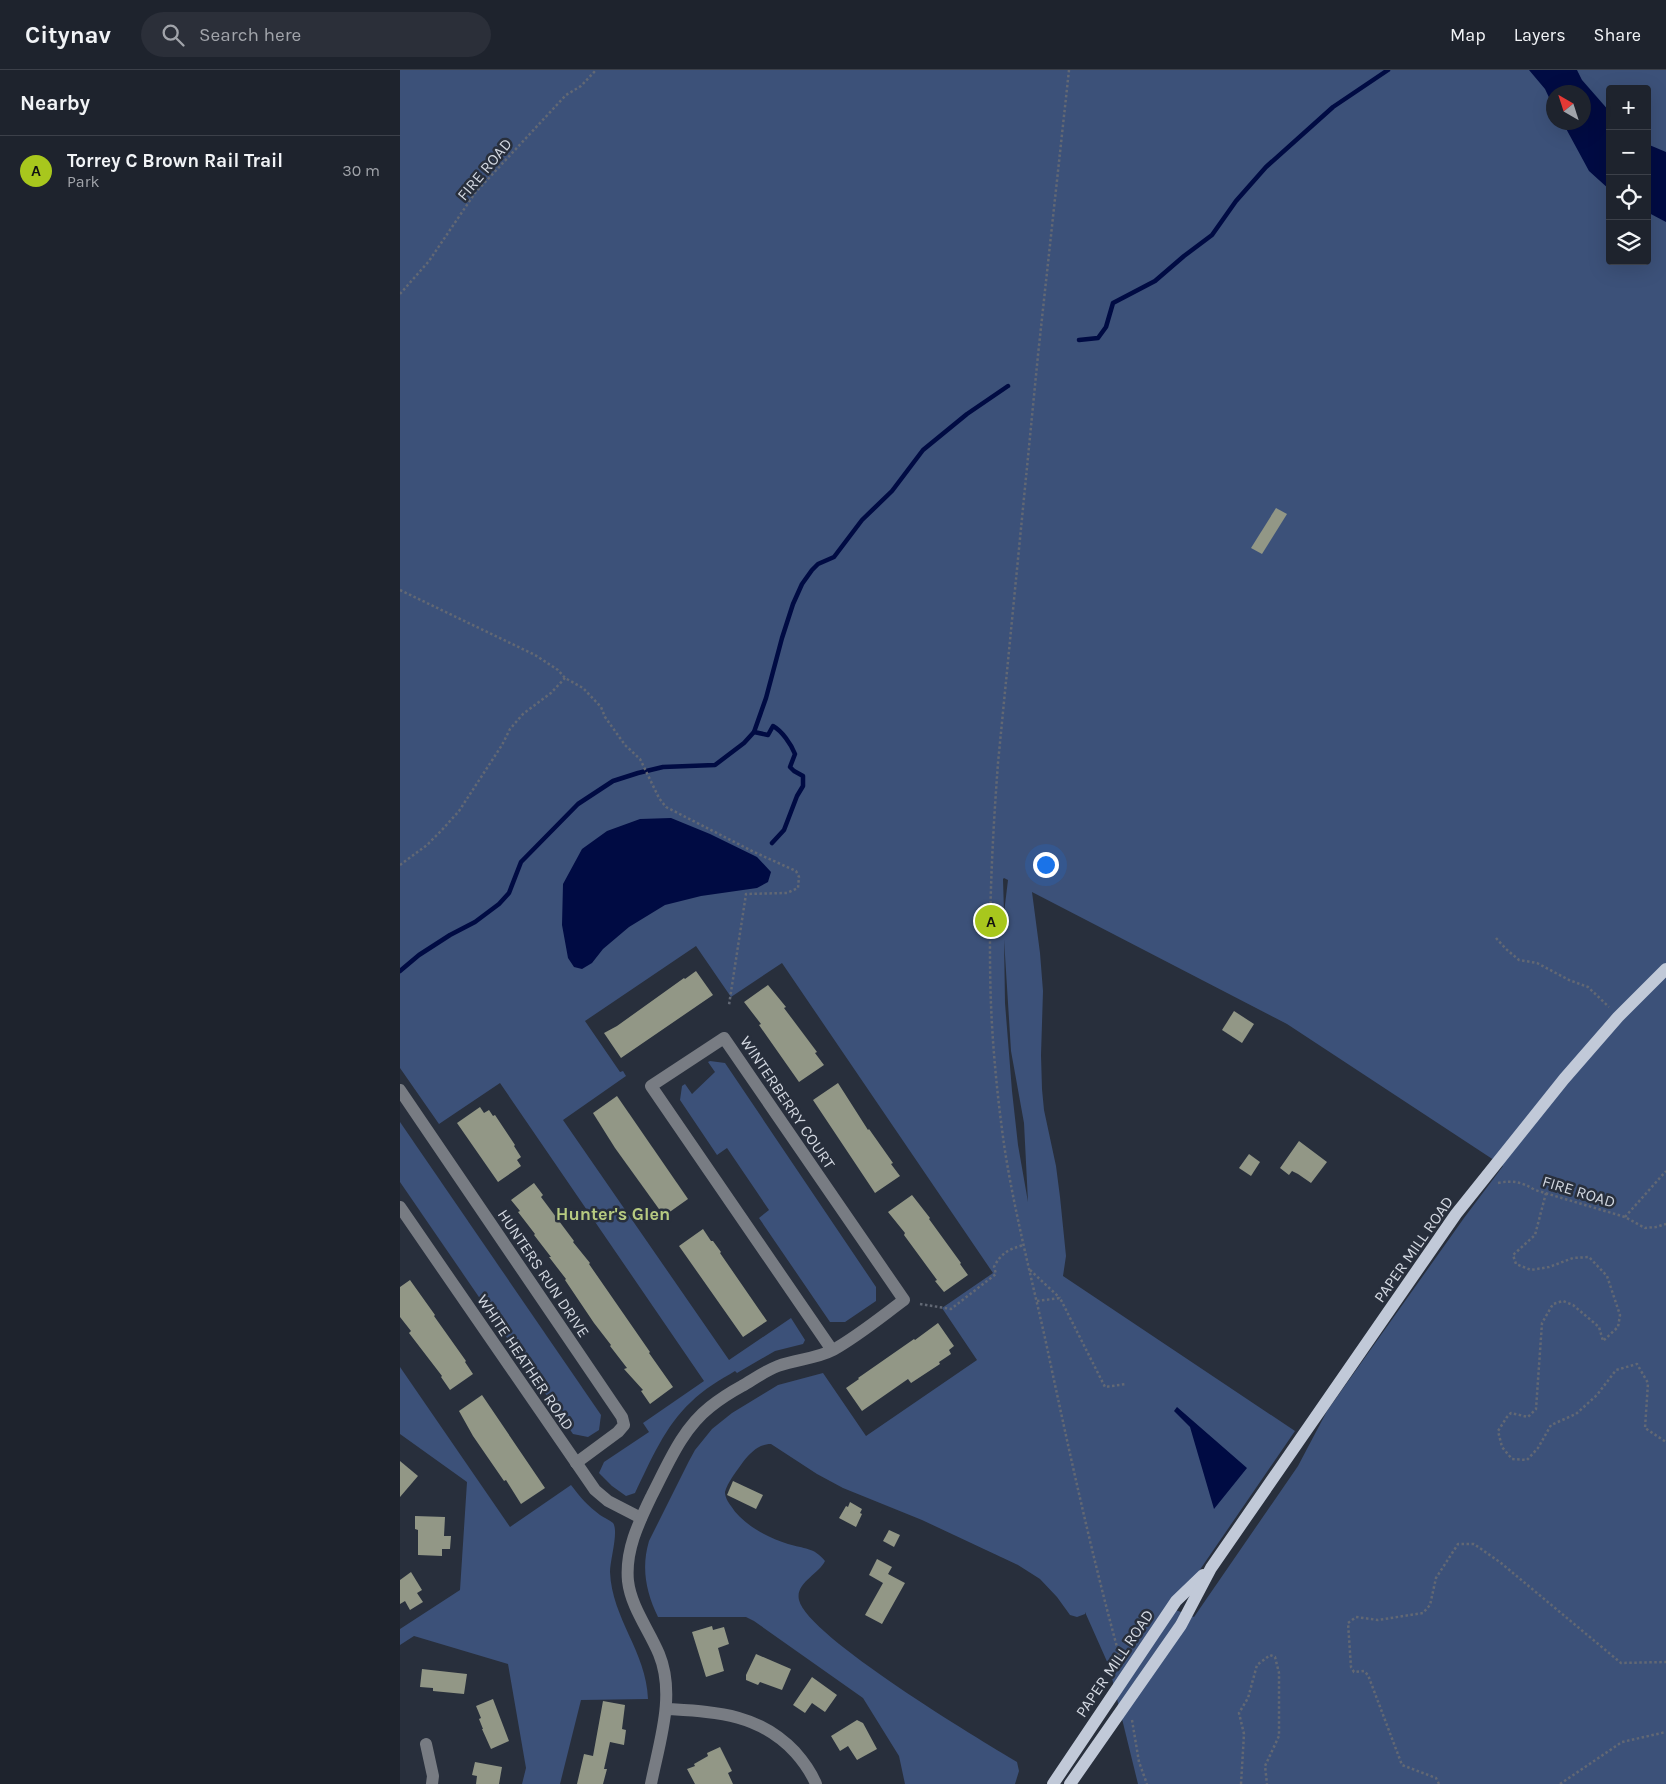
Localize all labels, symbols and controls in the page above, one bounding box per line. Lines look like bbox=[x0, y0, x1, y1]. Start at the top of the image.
search box bbox=[141, 12, 491, 57]
text: Citynav bbox=[25, 21, 111, 49]
icon: search bbox=[159, 21, 187, 49]
text: Search here bbox=[199, 24, 301, 46]
text: Map bbox=[1450, 24, 1486, 46]
text: Layers bbox=[1514, 24, 1566, 46]
text: Share bbox=[1594, 24, 1641, 46]
north arrow bbox=[1546, 85, 1591, 130]
map controls bbox=[1606, 85, 1651, 265]
button: + bbox=[1606, 85, 1651, 130]
text: Nearby bbox=[20, 91, 90, 115]
button: − bbox=[1606, 130, 1651, 175]
street label: FIRE ROAD bbox=[453, 134, 516, 204]
text: Torrey C Brown Rail Trail bbox=[67, 150, 283, 172]
text: A bbox=[31, 161, 41, 180]
text: 30 m bbox=[342, 161, 380, 180]
text: Park bbox=[67, 172, 99, 191]
button: locate bbox=[1606, 175, 1651, 220]
button: layers bbox=[1606, 220, 1651, 265]
your location bbox=[1033, 852, 1059, 878]
pin: A bbox=[975, 902, 1007, 940]
street label: WINTERBERRY COURT bbox=[736, 1032, 839, 1172]
street label: FIRE ROAD bbox=[1540, 1171, 1618, 1212]
street label: PAPER MILL ROAD bbox=[1370, 1192, 1457, 1306]
district label: Hunter's Glen bbox=[556, 1203, 670, 1225]
street label: HUNTERS RUN DRIVE bbox=[494, 1206, 593, 1341]
street label: WHITE HEATHER ROAD bbox=[473, 1291, 578, 1434]
street label: PAPER MILL ROAD bbox=[1071, 1606, 1157, 1721]

